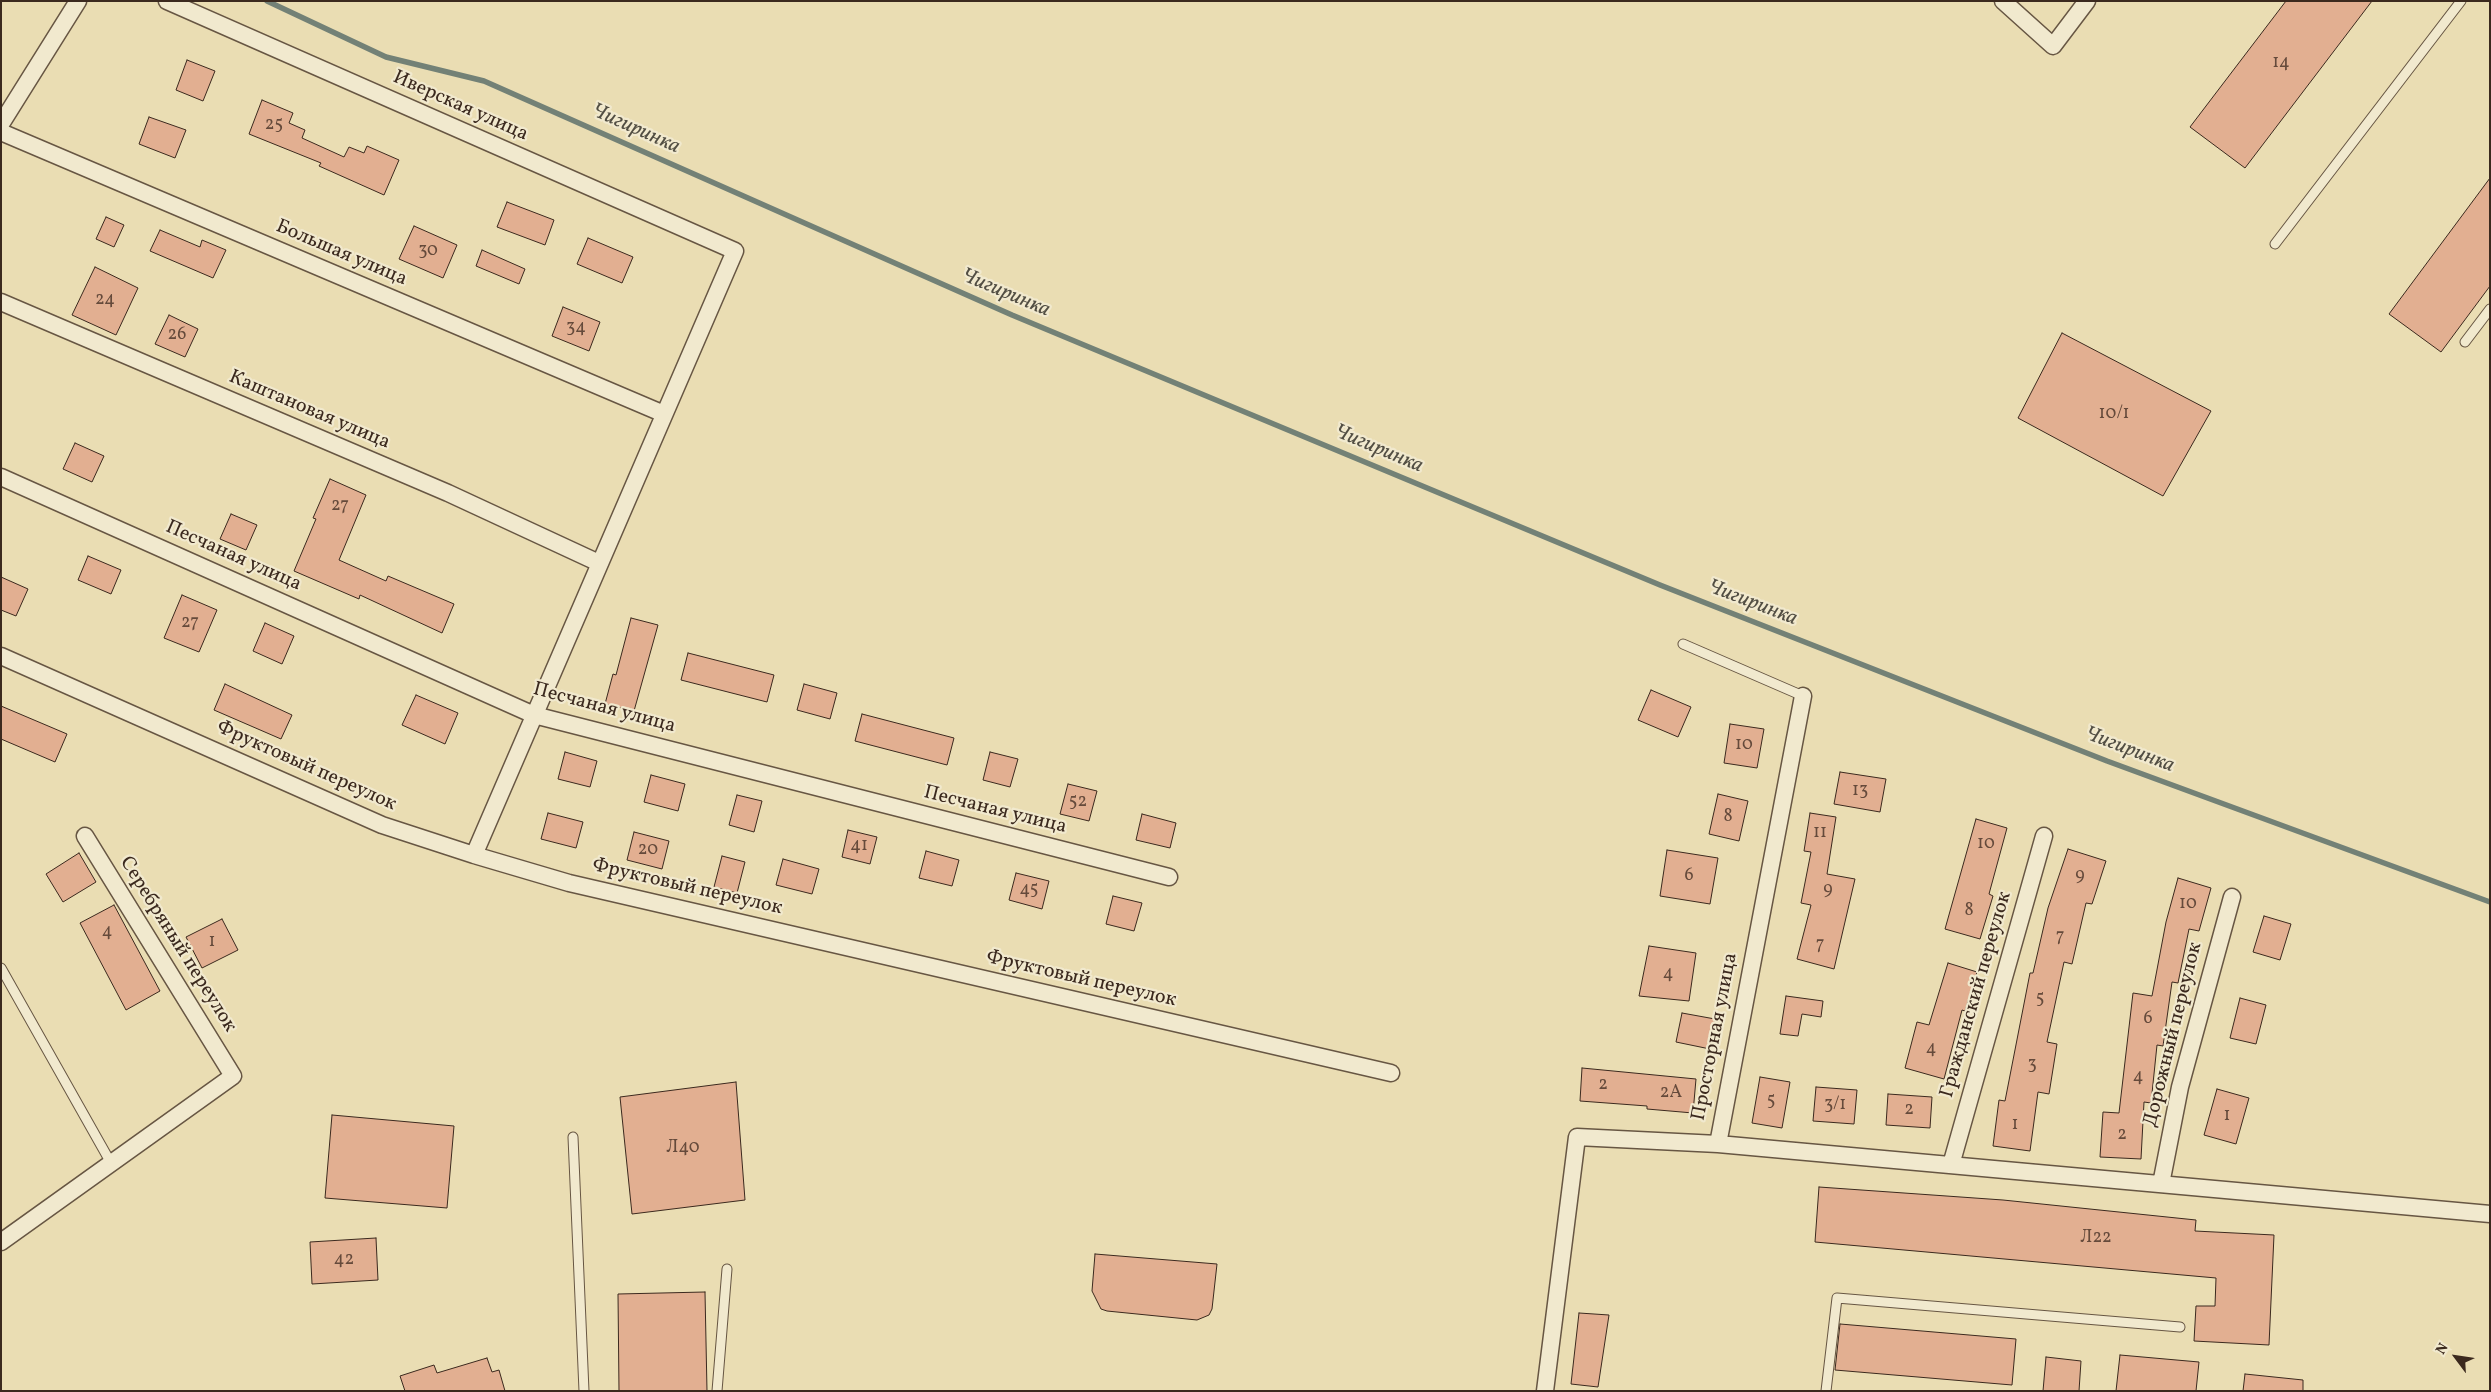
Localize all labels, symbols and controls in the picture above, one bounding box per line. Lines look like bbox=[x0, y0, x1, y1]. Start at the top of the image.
house number: 14 bbox=[2272, 53, 2290, 75]
street label: Иверская улица bbox=[389, 66, 531, 148]
water label: Чигиринка bbox=[587, 99, 683, 161]
house number: 25 bbox=[265, 115, 283, 137]
street label: Большая улица bbox=[272, 216, 410, 292]
house number: 30 bbox=[418, 241, 438, 263]
water label: Чигиринка bbox=[957, 264, 1053, 324]
house number: 24 bbox=[95, 290, 115, 312]
house number: 34 bbox=[566, 318, 586, 340]
house number: 26 bbox=[168, 325, 186, 347]
street label: Каштановая улица bbox=[225, 366, 393, 456]
house number: 10/1 bbox=[2099, 404, 2129, 426]
water label: Чигиринка bbox=[1330, 420, 1426, 480]
house number: 27 bbox=[331, 496, 349, 518]
street label: Песчаная улица bbox=[161, 516, 305, 598]
water label: Чигиринка bbox=[1703, 575, 1801, 633]
house number: 27 bbox=[181, 613, 199, 635]
street label: Песчаная улица bbox=[530, 678, 678, 740]
street label: Фруктовый переулок bbox=[212, 717, 400, 817]
water label: Чигиринка bbox=[2080, 722, 2178, 780]
house number: 10 bbox=[1735, 735, 1753, 757]
house number: 13 bbox=[1852, 781, 1868, 803]
street label: Песчаная улица bbox=[921, 782, 1069, 840]
house number: 52 bbox=[1069, 792, 1087, 814]
house number: 8 bbox=[1723, 807, 1733, 829]
house number: 11 bbox=[1813, 823, 1827, 845]
house number: 10 bbox=[1977, 834, 1995, 856]
house number: 41 bbox=[850, 836, 868, 858]
house number: 20 bbox=[638, 840, 658, 862]
street label: Серебряный переулок bbox=[113, 853, 241, 1037]
street label: Фруктовый переулок bbox=[590, 854, 784, 922]
house number: 6 bbox=[1684, 866, 1694, 888]
house number: 9 bbox=[2075, 866, 2085, 888]
house number: 45 bbox=[1020, 880, 1038, 902]
house number: 9 bbox=[1823, 880, 1833, 902]
street label: Гражданский переулок bbox=[1936, 889, 2018, 1101]
house number: 10 bbox=[2179, 894, 2197, 916]
house number: 8 bbox=[1964, 901, 1974, 923]
house number: 4 bbox=[102, 922, 112, 944]
house number: 7 bbox=[2056, 927, 2064, 949]
house number: 1 bbox=[209, 932, 215, 954]
house number: 7 bbox=[1816, 935, 1824, 957]
street label: Дорожный переулок bbox=[2139, 940, 2209, 1130]
street label: Фруктовый переулок bbox=[984, 946, 1178, 1014]
street label: Просторная улица bbox=[1688, 951, 1744, 1123]
house number: 4 bbox=[1663, 964, 1673, 986]
house number: 5 bbox=[2036, 989, 2044, 1011]
house number: 6 bbox=[2143, 1009, 2153, 1031]
house number: 4 bbox=[1926, 1039, 1936, 1061]
house number: 3 bbox=[2027, 1055, 2037, 1077]
house number: 4 bbox=[2133, 1067, 2143, 1089]
house number: 2 bbox=[1598, 1075, 1608, 1097]
house number: 2А bbox=[1660, 1083, 1682, 1105]
house number: 5 bbox=[1767, 1091, 1775, 1113]
house number: 3/1 bbox=[1824, 1095, 1846, 1117]
house number: 2 bbox=[1904, 1100, 1914, 1122]
house number: 1 bbox=[2224, 1106, 2230, 1128]
house number: 1 bbox=[2012, 1115, 2018, 1137]
house number: 2 bbox=[2117, 1125, 2127, 1147]
house number: Л40 bbox=[666, 1138, 700, 1160]
house number: Л22 bbox=[2080, 1228, 2112, 1250]
house number: 42 bbox=[334, 1250, 354, 1272]
north arrow bbox=[2431, 1332, 2481, 1382]
text: N bbox=[2432, 1340, 2453, 1358]

